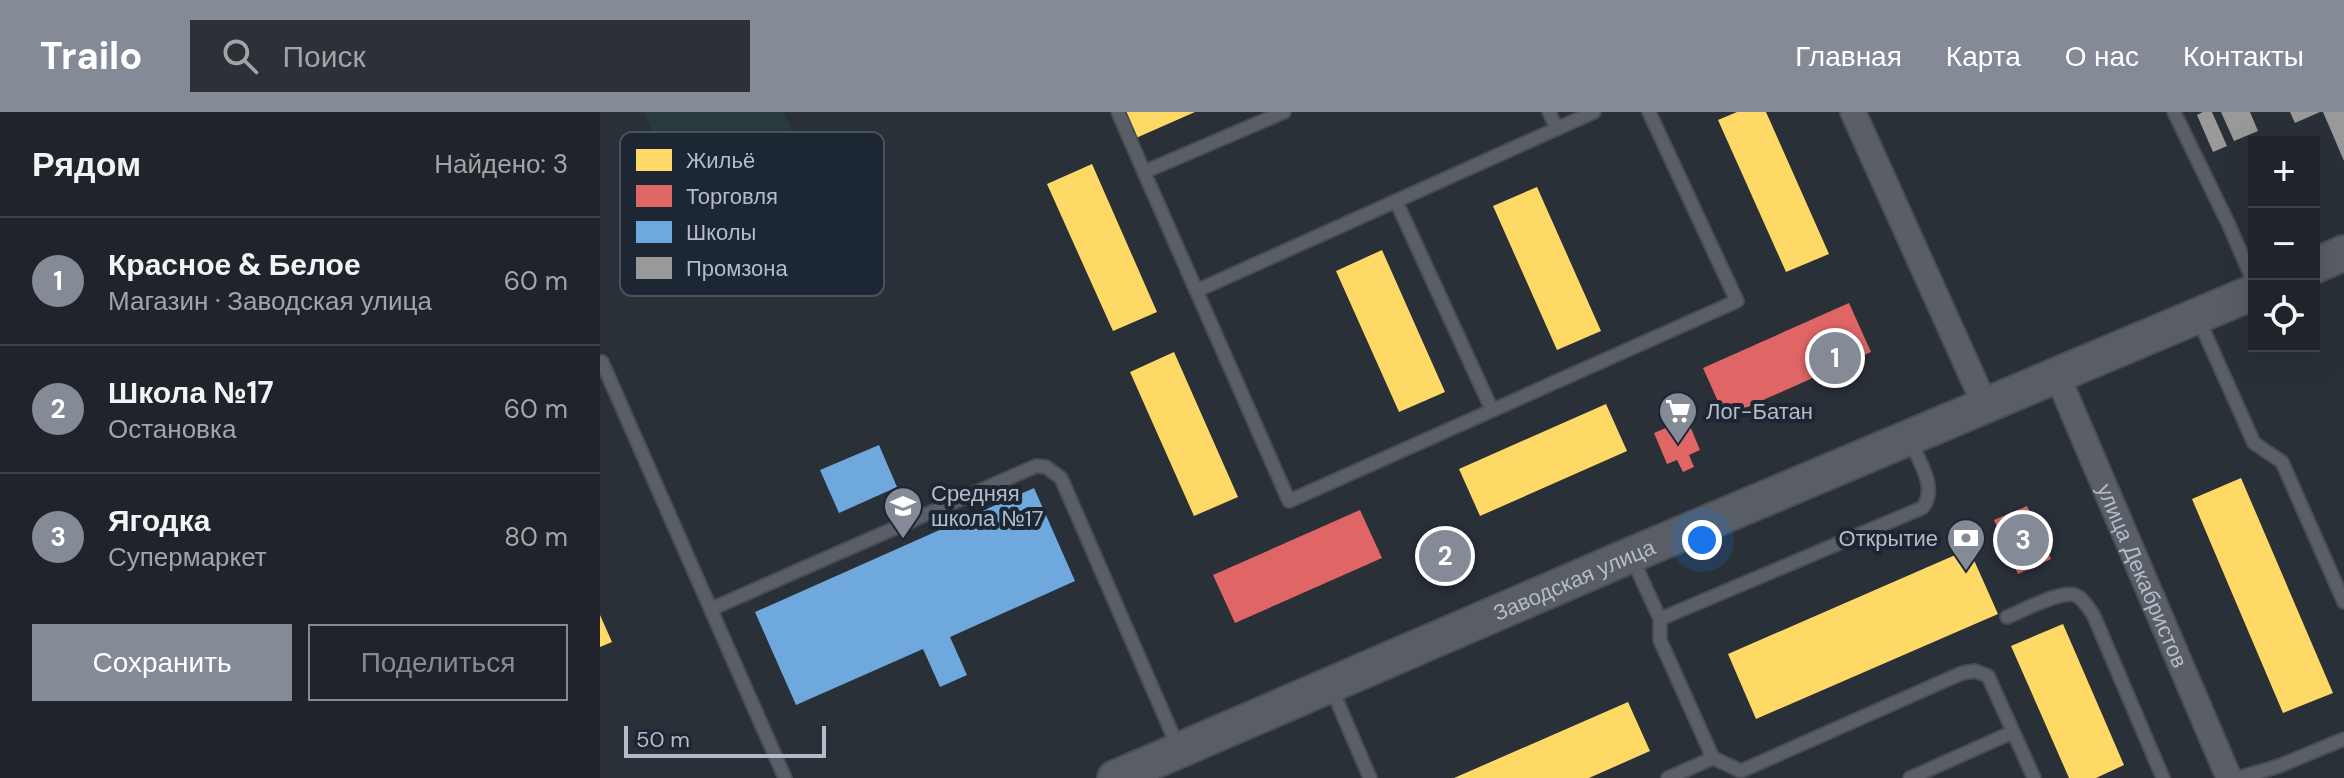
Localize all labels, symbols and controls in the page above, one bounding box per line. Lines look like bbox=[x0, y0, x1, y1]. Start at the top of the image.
search box bbox=[190, 20, 750, 92]
text: Trailo bbox=[40, 31, 142, 81]
icon: search bbox=[218, 34, 262, 78]
text: Поиск bbox=[282, 37, 366, 76]
text: Главная bbox=[1795, 38, 1902, 75]
text: Карта bbox=[1946, 38, 2021, 75]
text: О нас bbox=[2065, 38, 2139, 75]
text: Контакты bbox=[2183, 38, 2304, 75]
legend bbox=[620, 132, 884, 296]
map controls bbox=[2248, 136, 2320, 352]
button: + bbox=[2248, 136, 2320, 208]
text: Рядом bbox=[32, 142, 141, 187]
text: Жильё bbox=[686, 146, 755, 175]
text: Найдено: 3 bbox=[434, 147, 568, 181]
text: Торговля bbox=[686, 182, 778, 211]
button: − bbox=[2248, 208, 2320, 280]
text: Школы bbox=[686, 218, 756, 247]
text: Красное & Белое bbox=[108, 245, 361, 284]
text: Промзона bbox=[686, 254, 788, 283]
text: 1 bbox=[53, 264, 63, 298]
text: 60 m bbox=[504, 264, 568, 298]
button: locate bbox=[2248, 280, 2320, 352]
text: Магазин · Заводская улица bbox=[108, 284, 432, 318]
pin: 1 bbox=[1809, 328, 1861, 388]
text: Школа №17 bbox=[108, 373, 274, 412]
supermarket icon: Лог-Батан bbox=[1657, 390, 1699, 445]
text: 2 bbox=[50, 392, 66, 426]
text: 60 m bbox=[504, 392, 568, 426]
place label: Лог-Батан bbox=[1706, 397, 1813, 426]
text: Остановка bbox=[108, 412, 236, 446]
place label: Средняя школа №17 bbox=[931, 479, 1043, 533]
street label: улица Декабристов bbox=[2090, 479, 2195, 672]
school or university icon: Средняя школа №17 bbox=[882, 485, 924, 540]
text: Ягодка bbox=[108, 501, 210, 540]
pin: 3 bbox=[1997, 510, 2049, 570]
bank icon: Открытие bbox=[1945, 517, 1987, 572]
text: 3 bbox=[50, 520, 66, 554]
text: 80 m bbox=[504, 520, 568, 554]
your location bbox=[1682, 520, 1722, 560]
place label: Открытие bbox=[1839, 524, 1938, 553]
pin: 2 bbox=[1419, 526, 1471, 586]
street label: Заводская улица bbox=[1489, 532, 1660, 627]
text: Супермаркет bbox=[108, 540, 267, 574]
button: Сохранить bbox=[32, 624, 292, 701]
button: Поделиться bbox=[308, 624, 568, 701]
scale bar bbox=[624, 722, 826, 758]
text: 50 m bbox=[636, 725, 690, 754]

